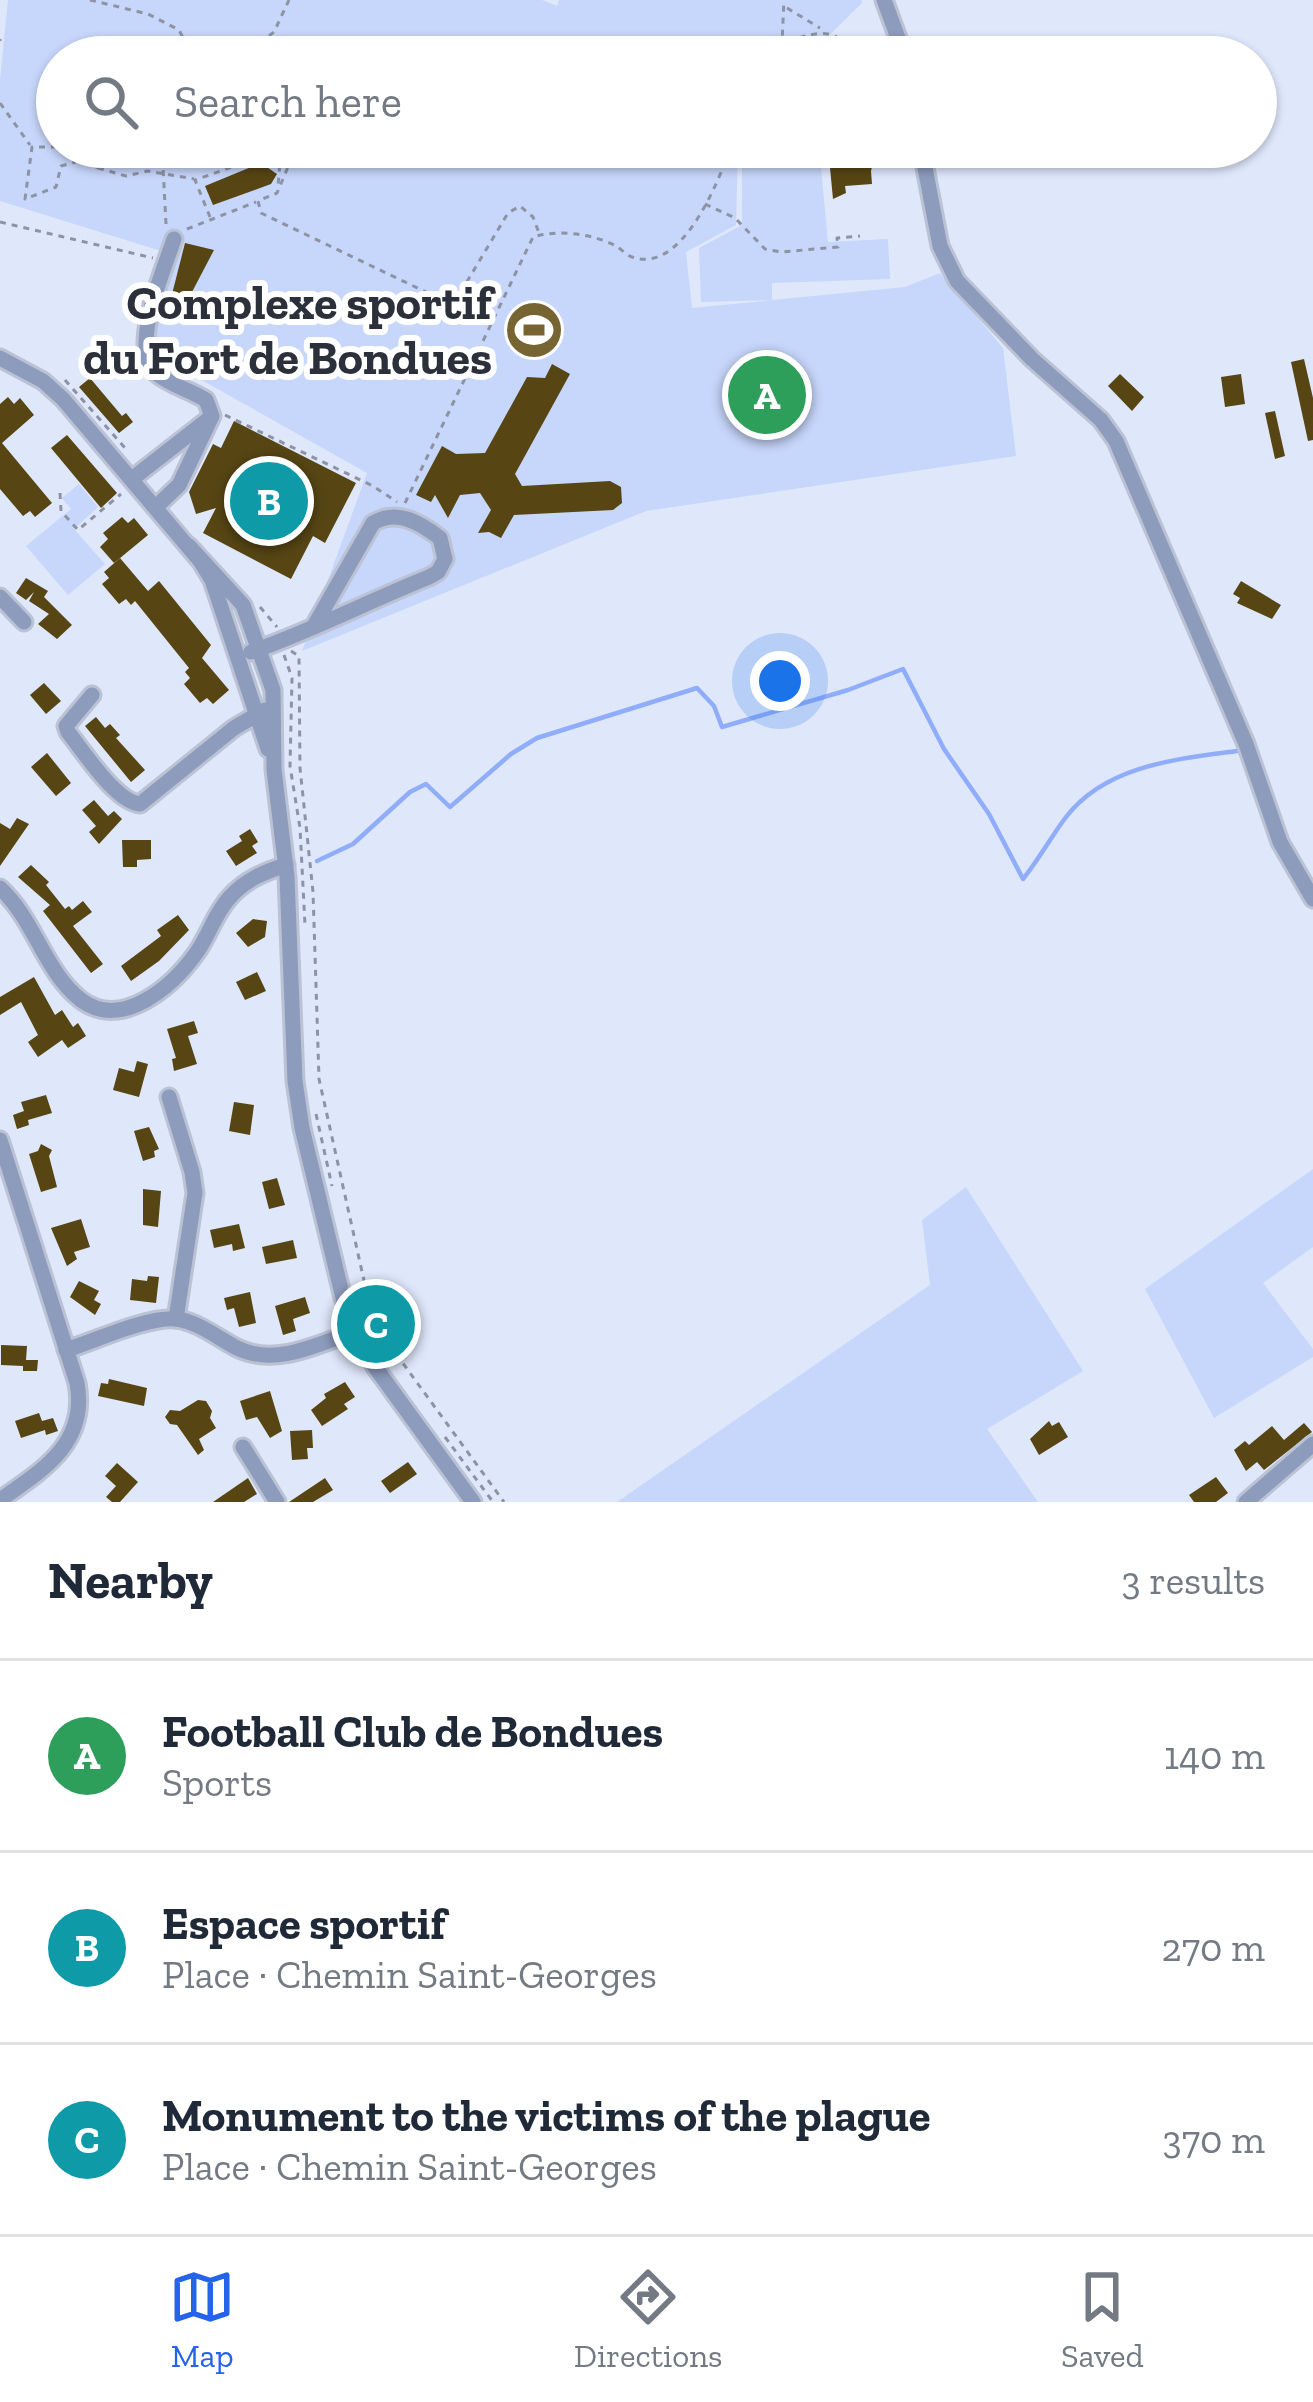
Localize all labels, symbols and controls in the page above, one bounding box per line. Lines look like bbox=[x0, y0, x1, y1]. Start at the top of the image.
search box bbox=[36, 36, 1277, 168]
icon: search bbox=[78, 69, 144, 135]
text: Search here bbox=[174, 75, 402, 129]
place label: Complexe sportif du Fort de Bondues bbox=[83, 274, 497, 386]
sports icon: Complexe sportif du Fort de Bondues bbox=[503, 299, 565, 361]
pin: A bbox=[728, 350, 806, 440]
pin: B bbox=[230, 456, 308, 546]
your location bbox=[750, 651, 810, 711]
pin: C bbox=[337, 1279, 415, 1369]
text: Nearby bbox=[48, 1550, 213, 1611]
text: 3 results bbox=[1121, 1557, 1265, 1604]
text: Football Club de Bondues bbox=[162, 1705, 663, 1759]
text: A bbox=[74, 1732, 100, 1779]
text: 140 m bbox=[1164, 1732, 1265, 1779]
text: Sports bbox=[162, 1759, 272, 1806]
text: Espace sportif bbox=[162, 1897, 446, 1951]
text: B bbox=[75, 1924, 99, 1971]
text: 270 m bbox=[1162, 1924, 1265, 1971]
text: Place · Chemin Saint-Georges bbox=[162, 1951, 657, 1998]
text: Monument to the victims of the plague bbox=[162, 2089, 931, 2143]
text: C bbox=[74, 2116, 100, 2163]
text: 370 m bbox=[1163, 2116, 1265, 2163]
text: Place · Chemin Saint-Georges bbox=[162, 2143, 657, 2190]
tab: Map bbox=[169, 2264, 235, 2375]
tab: Directions bbox=[574, 2264, 723, 2375]
tab: Saved bbox=[1061, 2264, 1144, 2375]

